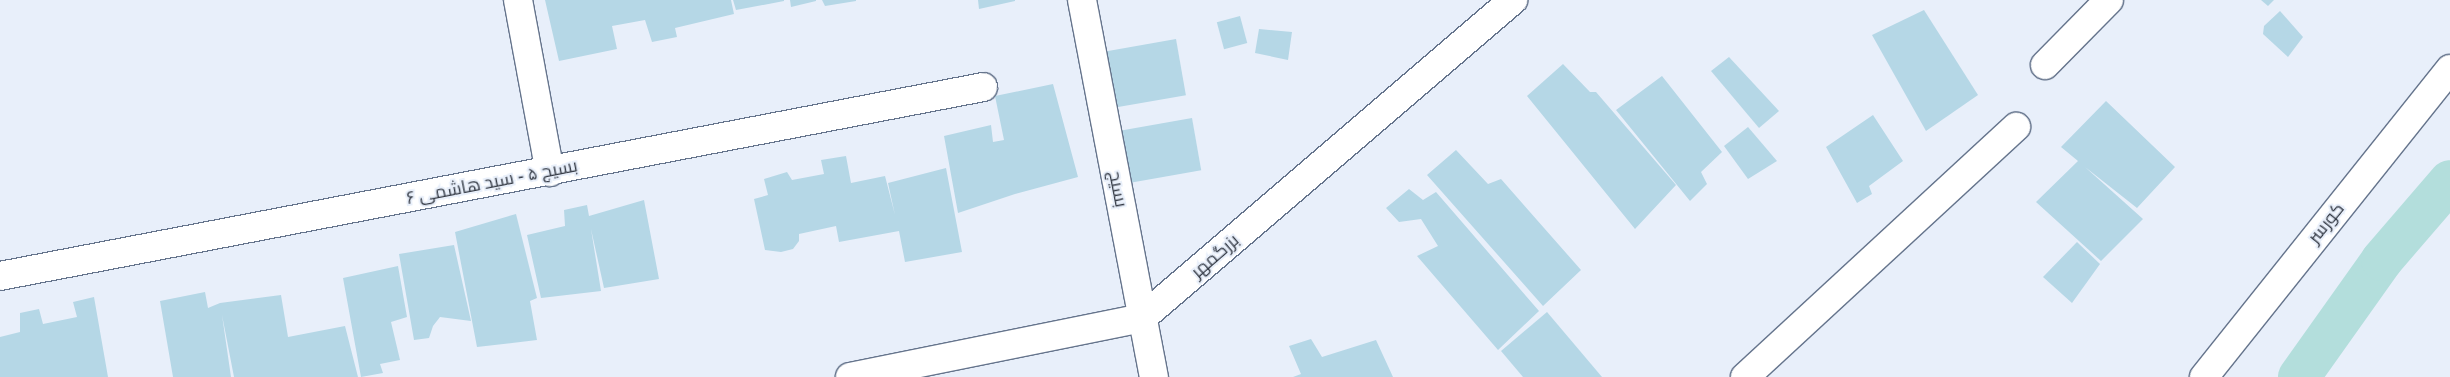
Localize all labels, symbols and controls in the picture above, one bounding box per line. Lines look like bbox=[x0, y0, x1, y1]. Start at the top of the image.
street label: بسیج ۵ - سید هاشمی ۶ bbox=[405, 155, 579, 209]
street label: بسیج bbox=[1104, 169, 1132, 209]
street label: کورسر bbox=[2303, 198, 2349, 248]
street label: بزرگمهر bbox=[1187, 229, 1243, 283]

